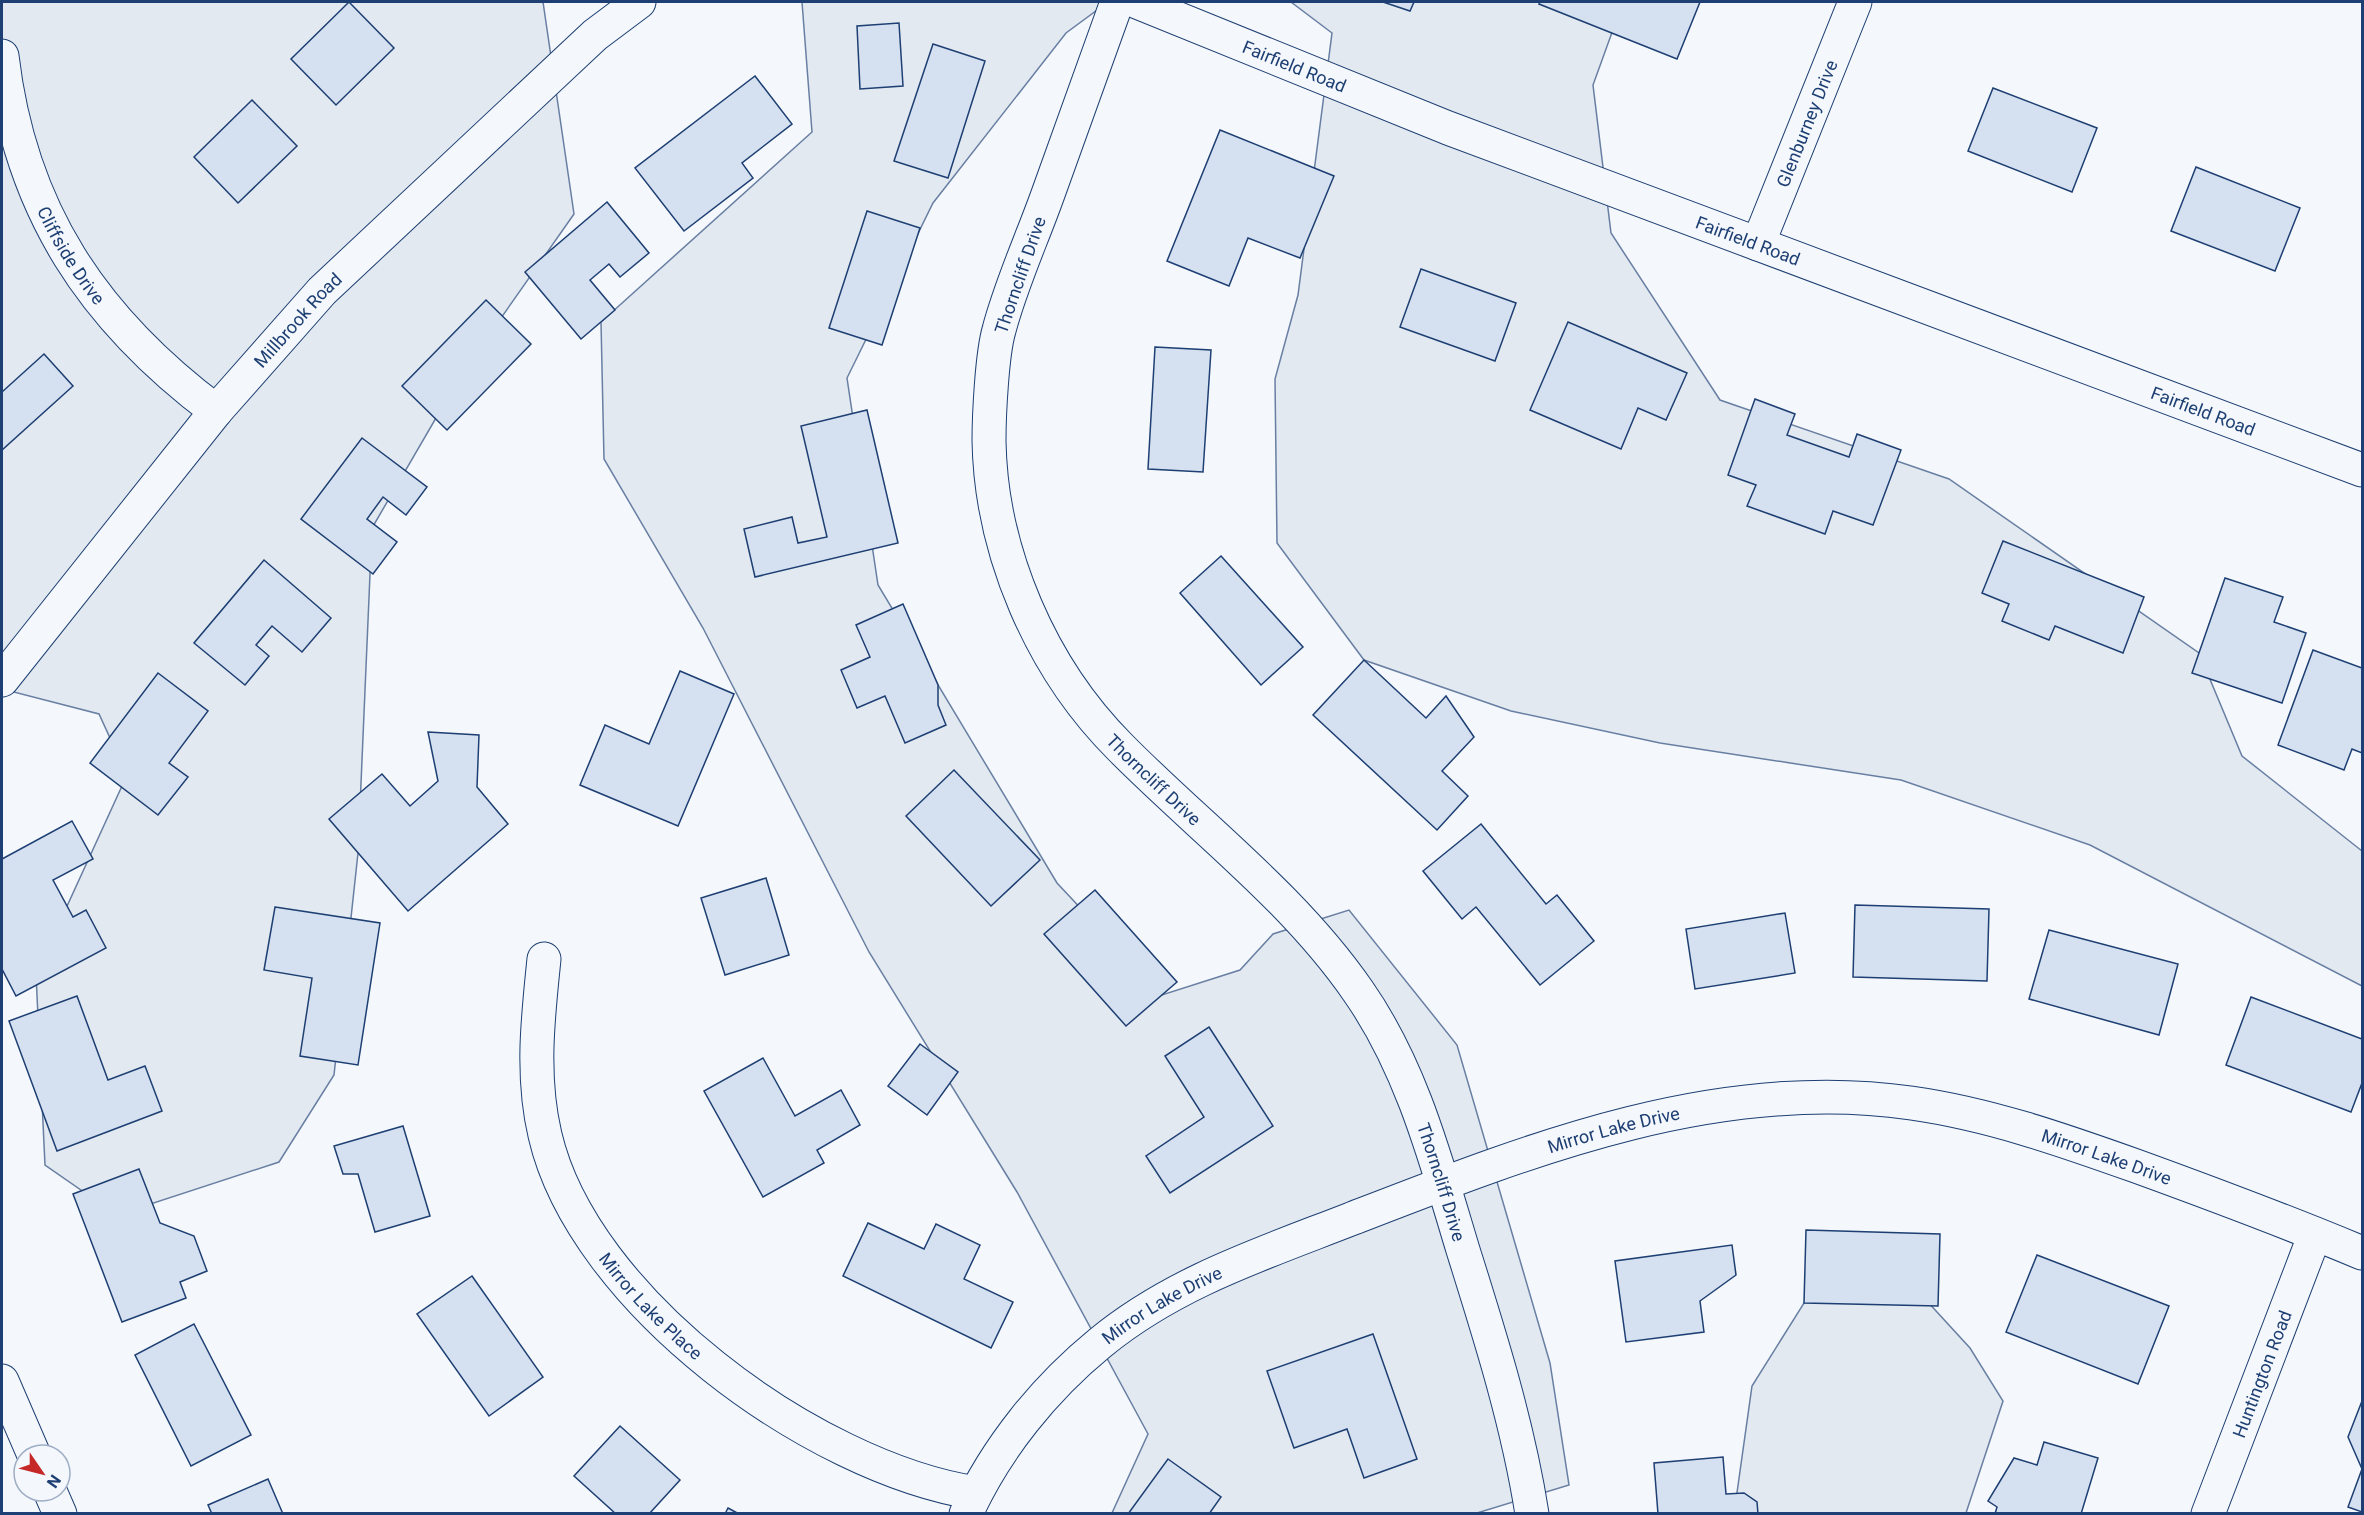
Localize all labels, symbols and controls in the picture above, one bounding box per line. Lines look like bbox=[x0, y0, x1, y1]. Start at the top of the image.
street label: Fairfield Road bbox=[1240, 35, 1349, 96]
street label: Glenburney Drive bbox=[1771, 57, 1841, 190]
street label: Cliffside Drive bbox=[34, 203, 110, 308]
street label: Fairfield Road bbox=[1693, 211, 1803, 269]
street label: Thorncliff Drive bbox=[990, 214, 1050, 336]
street label: Millbrook Road bbox=[249, 268, 345, 371]
street label: Fairfield Road bbox=[2148, 382, 2258, 440]
street label: Thorncliff Drive bbox=[1102, 729, 1206, 829]
street label: Mirror Lake Drive bbox=[1545, 1102, 1681, 1157]
street label: Thorncliff Drive bbox=[1413, 1120, 1470, 1244]
street label: Mirror Lake Drive bbox=[2039, 1124, 2174, 1189]
street label: Mirror Lake Place bbox=[595, 1248, 707, 1364]
street label: Mirror Lake Drive bbox=[1097, 1261, 1225, 1348]
street label: Huntington Road bbox=[2228, 1307, 2295, 1441]
north arrow bbox=[12, 1443, 72, 1503]
text: N bbox=[43, 1471, 65, 1491]

